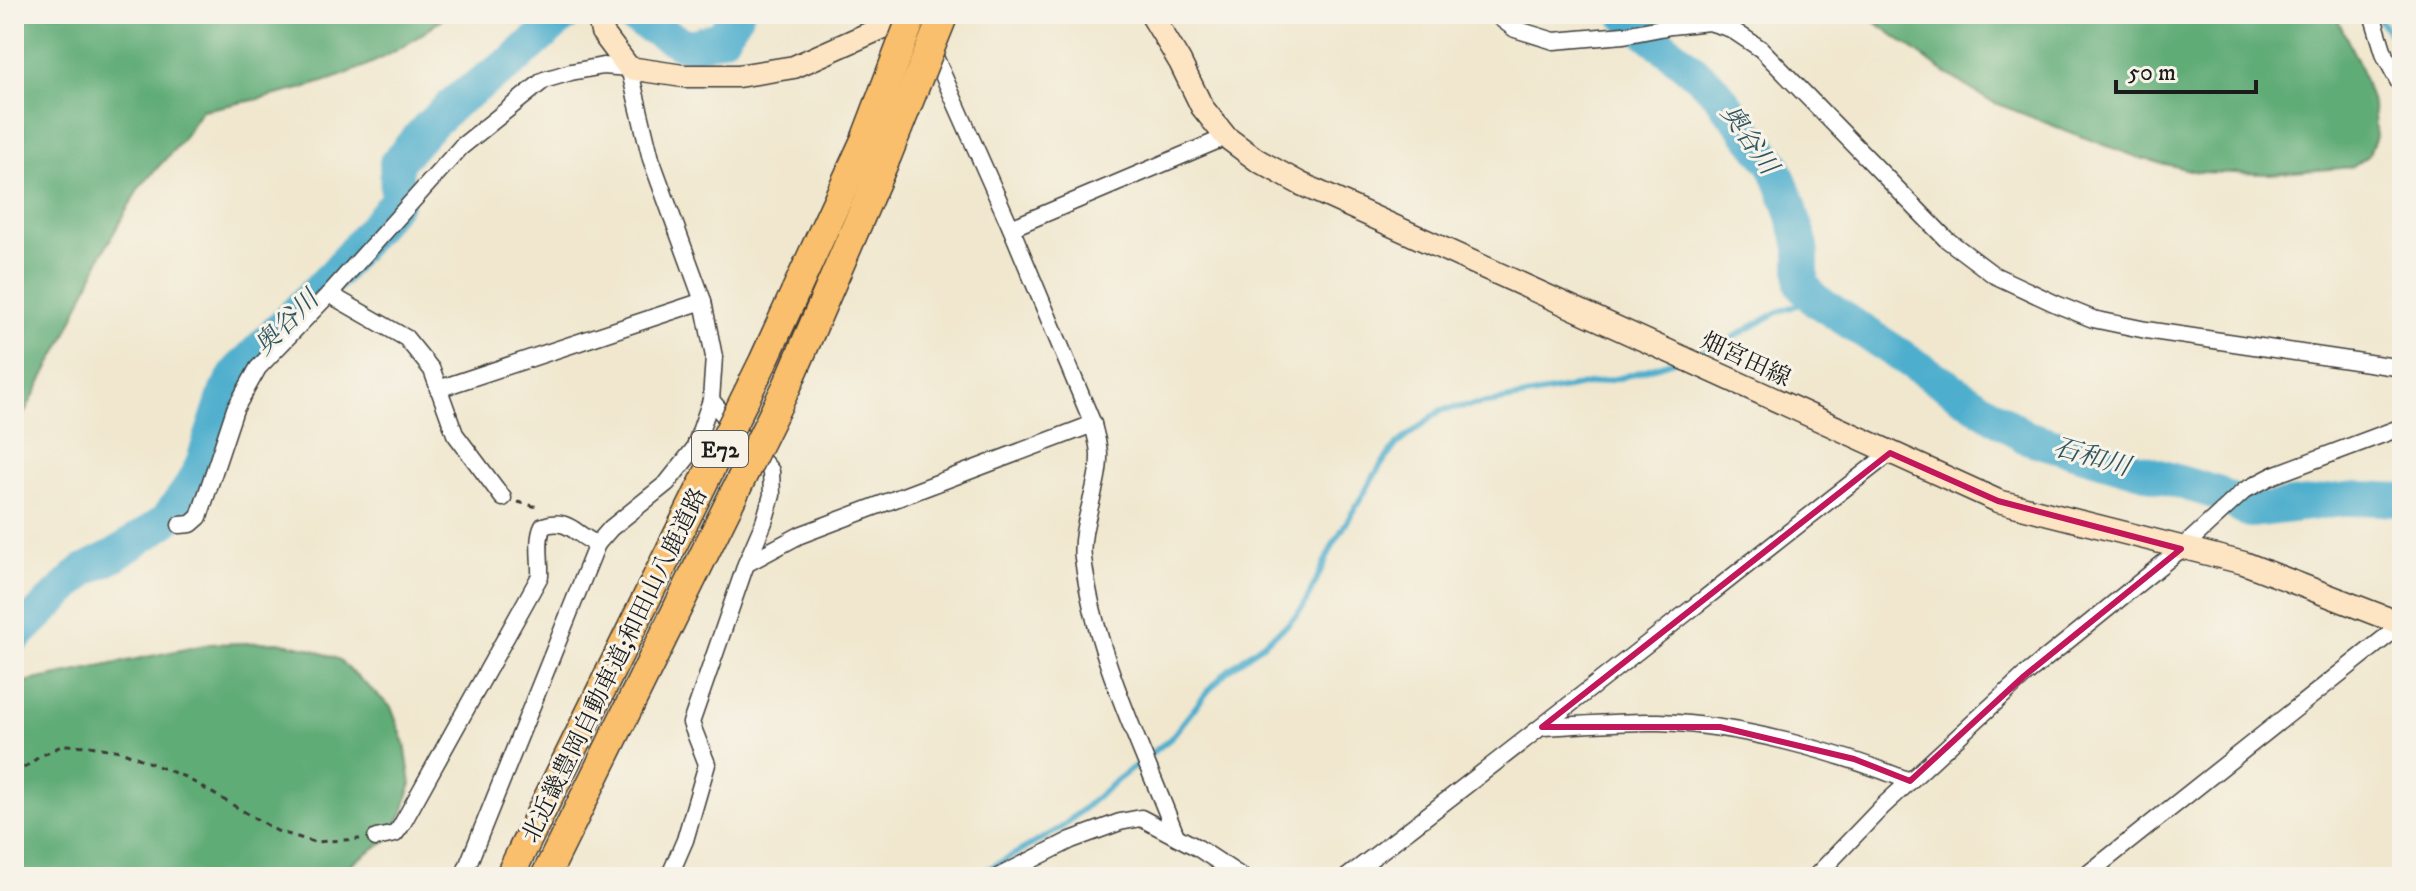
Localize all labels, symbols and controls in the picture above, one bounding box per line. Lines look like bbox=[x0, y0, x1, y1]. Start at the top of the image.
scale bar bbox=[2116, 44, 2256, 94]
text: 50 m bbox=[2128, 58, 2176, 88]
water label: 奥谷川 bbox=[1713, 98, 1786, 184]
water label: 奥谷川 bbox=[248, 282, 328, 362]
street label: 畑宮田線 bbox=[1696, 326, 1795, 394]
road number: E72 bbox=[692, 431, 748, 467]
water label: 石和川 bbox=[2050, 431, 2137, 485]
street label: 北近畿豊岡自動車道;和田山八鹿道路 bbox=[516, 483, 714, 848]

